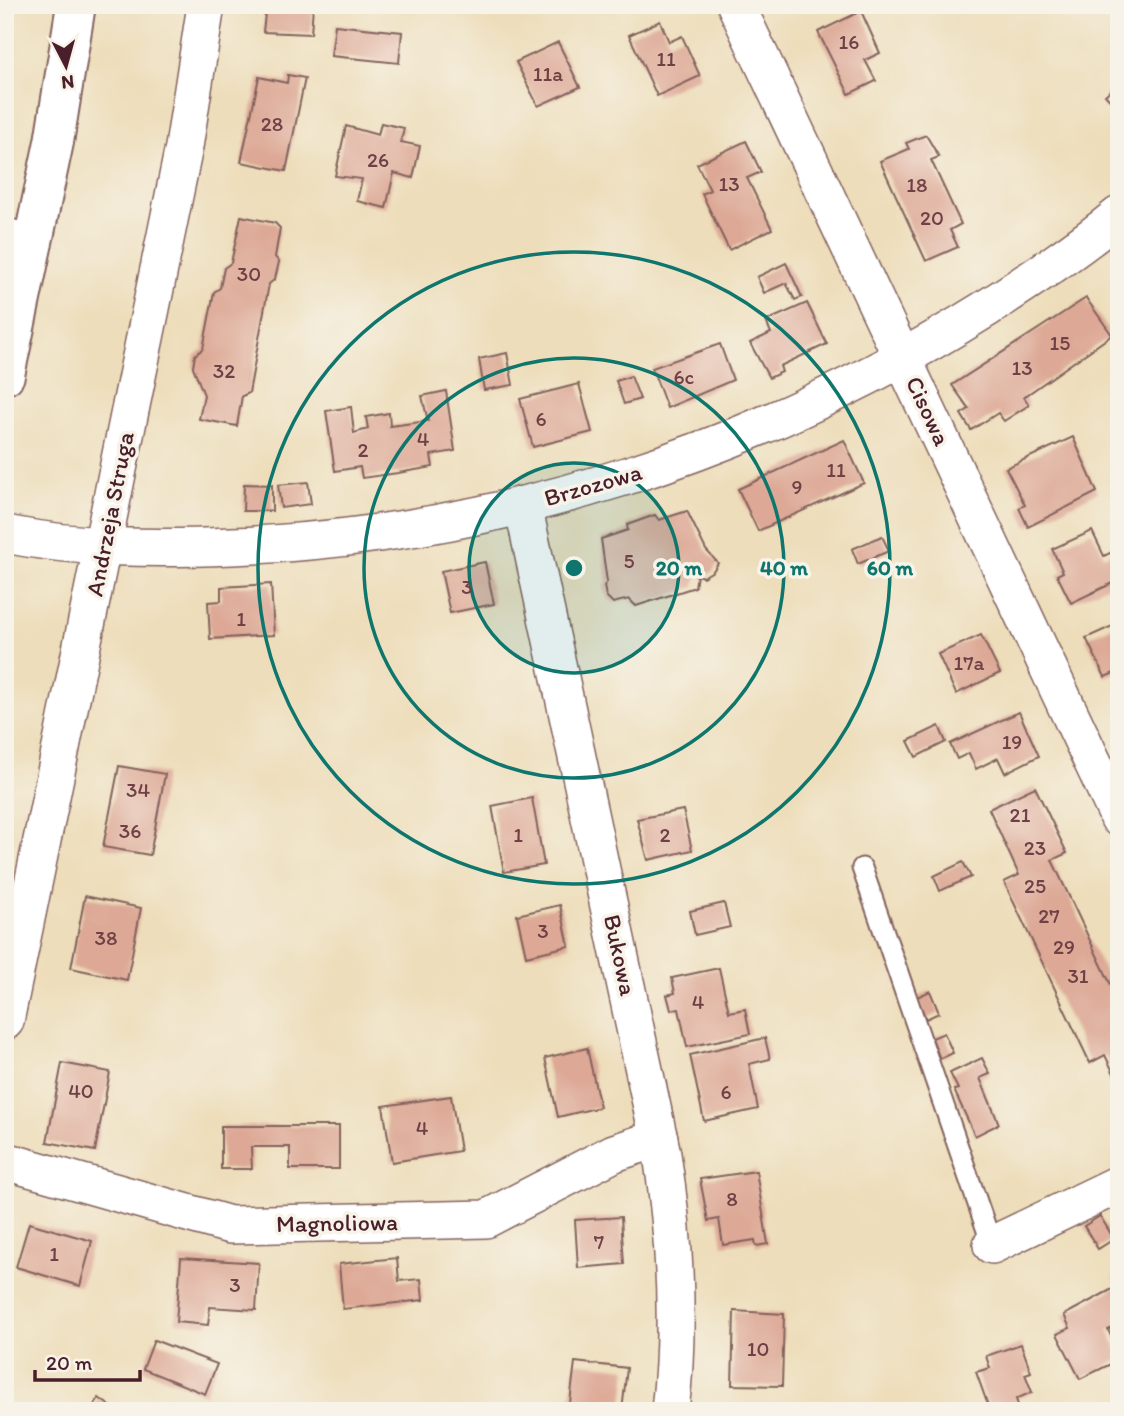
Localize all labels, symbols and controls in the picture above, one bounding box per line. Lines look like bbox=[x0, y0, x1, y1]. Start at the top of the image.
house number: 16 bbox=[839, 29, 859, 54]
north arrow bbox=[32, 32, 102, 102]
house number: 11 bbox=[656, 46, 676, 71]
house number: 11a bbox=[533, 61, 563, 86]
text: N bbox=[60, 70, 75, 95]
house number: 28 bbox=[261, 111, 283, 136]
house number: 26 bbox=[367, 147, 389, 172]
house number: 13 bbox=[718, 171, 740, 196]
house number: 18 bbox=[906, 172, 928, 197]
house number: 20 bbox=[920, 205, 944, 230]
house number: 30 bbox=[237, 261, 261, 286]
house number: 15 bbox=[1050, 330, 1070, 355]
house number: 13 bbox=[1011, 355, 1033, 380]
house number: 32 bbox=[213, 358, 235, 383]
house number: 6c bbox=[674, 364, 695, 389]
street label: Cisowa bbox=[900, 371, 957, 451]
house number: 6 bbox=[535, 406, 547, 431]
house number: 4 bbox=[417, 426, 430, 451]
street label: Andrzeja Struga bbox=[79, 429, 140, 599]
house number: 2 bbox=[357, 437, 369, 462]
street label: Brzozowa bbox=[541, 457, 646, 512]
house number: 11 bbox=[826, 457, 846, 482]
house number: 9 bbox=[792, 474, 802, 499]
house number: 5 bbox=[623, 548, 635, 573]
text: 20 m bbox=[656, 555, 703, 580]
text: 40 m bbox=[760, 555, 808, 580]
text: 60 m bbox=[867, 555, 914, 580]
centre of rings bbox=[562, 556, 586, 580]
house number: 3 bbox=[461, 574, 473, 599]
house number: 1 bbox=[236, 606, 246, 631]
house number: 17a bbox=[953, 650, 985, 675]
house number: 19 bbox=[1002, 729, 1022, 754]
house number: 34 bbox=[126, 777, 150, 802]
house number: 21 bbox=[1010, 802, 1031, 827]
house number: 36 bbox=[119, 818, 141, 843]
house number: 1 bbox=[513, 822, 523, 847]
house number: 2 bbox=[659, 822, 671, 847]
house number: 23 bbox=[1024, 835, 1046, 860]
house number: 25 bbox=[1024, 873, 1046, 898]
house number: 27 bbox=[1038, 903, 1060, 928]
street label: Bukowa bbox=[598, 912, 643, 999]
house number: 3 bbox=[537, 918, 549, 943]
house number: 38 bbox=[95, 925, 117, 950]
house number: 29 bbox=[1053, 934, 1075, 959]
house number: 31 bbox=[1067, 963, 1089, 988]
house number: 4 bbox=[692, 989, 705, 1014]
house number: 40 bbox=[68, 1078, 94, 1103]
house number: 6 bbox=[720, 1079, 732, 1104]
house number: 4 bbox=[416, 1115, 429, 1140]
house number: 8 bbox=[726, 1186, 738, 1211]
street label: Magnoliowa bbox=[276, 1207, 398, 1238]
house number: 7 bbox=[594, 1229, 604, 1254]
house number: 1 bbox=[49, 1241, 59, 1266]
house number: 3 bbox=[229, 1272, 241, 1297]
house number: 10 bbox=[747, 1336, 769, 1361]
scale bar bbox=[35, 1339, 140, 1383]
text: 20 m bbox=[46, 1350, 93, 1375]

